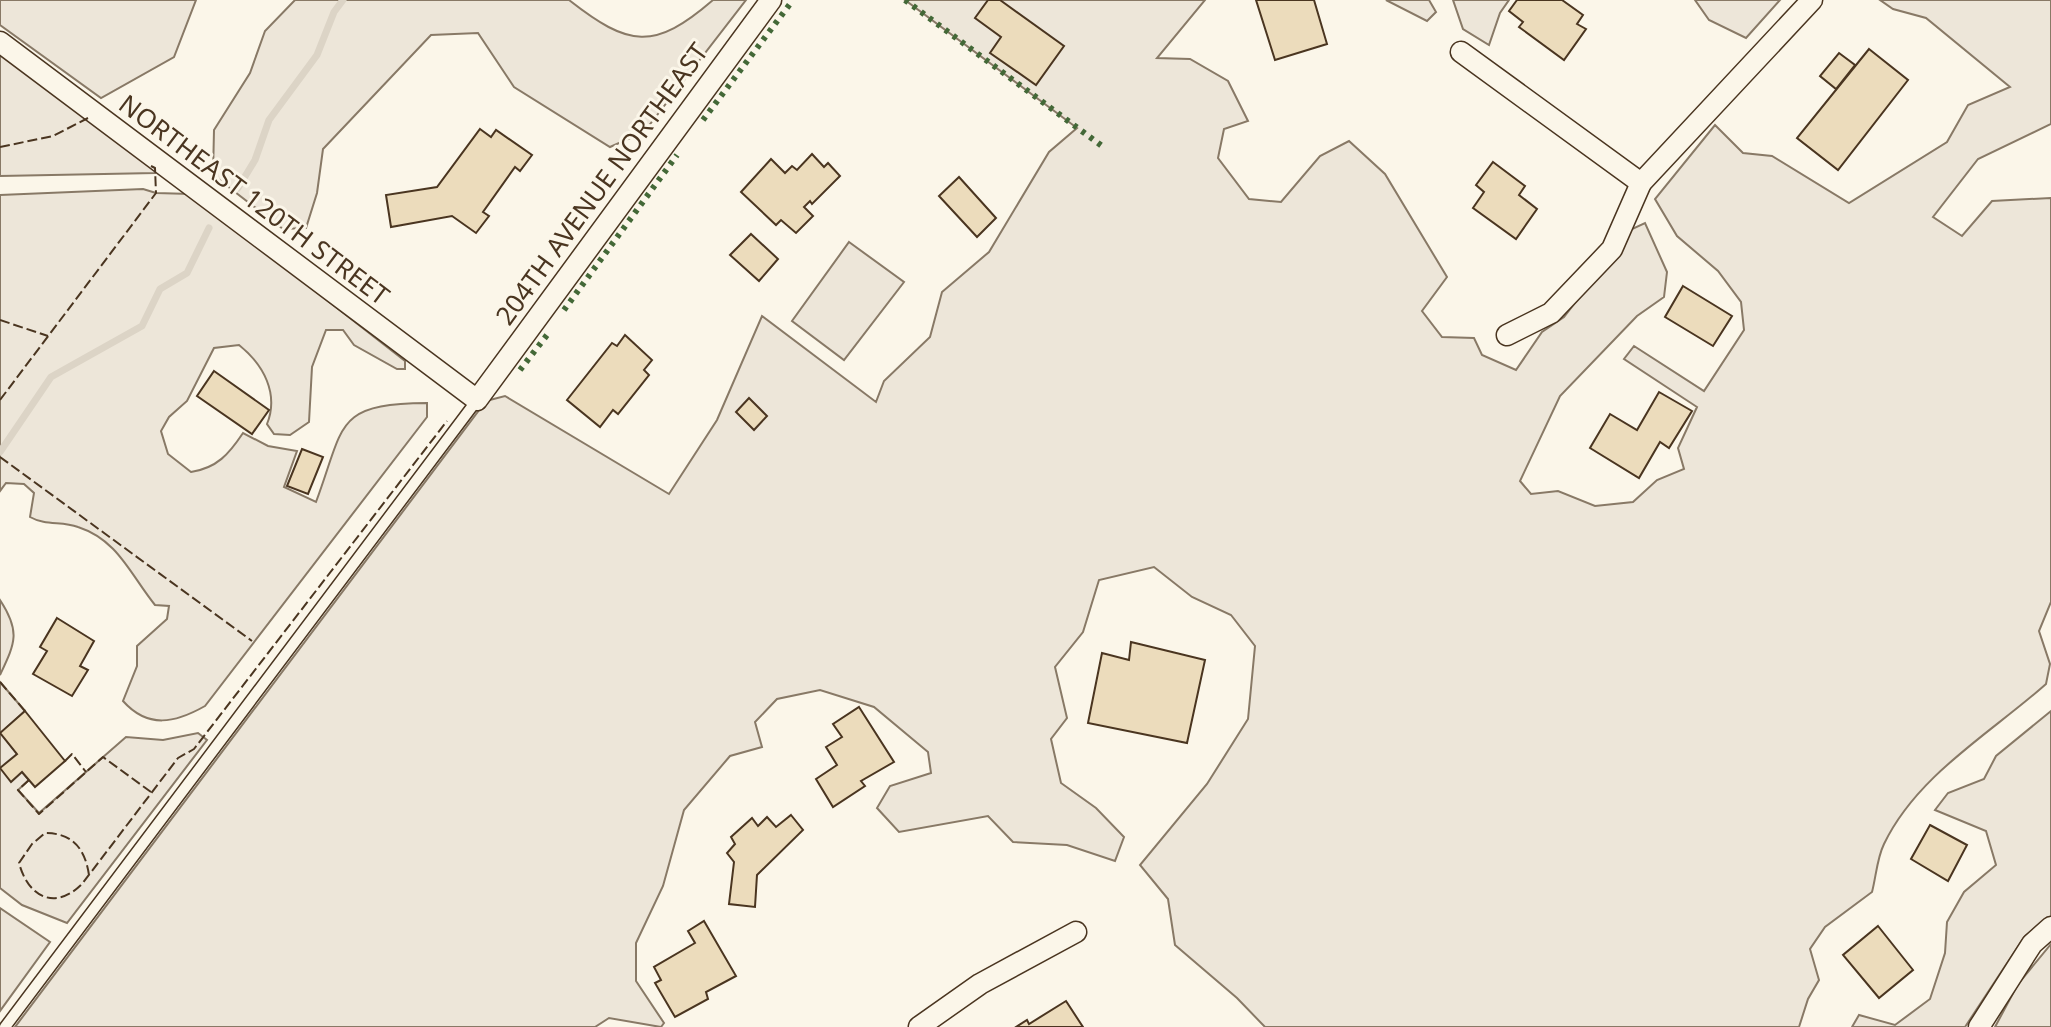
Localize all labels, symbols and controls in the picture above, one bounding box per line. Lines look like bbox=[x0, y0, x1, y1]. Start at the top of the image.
street label: 204TH AVENUE NORTHEAST bbox=[487, 35, 716, 332]
street label: NORTHEAST 120TH STREET bbox=[112, 86, 398, 313]

